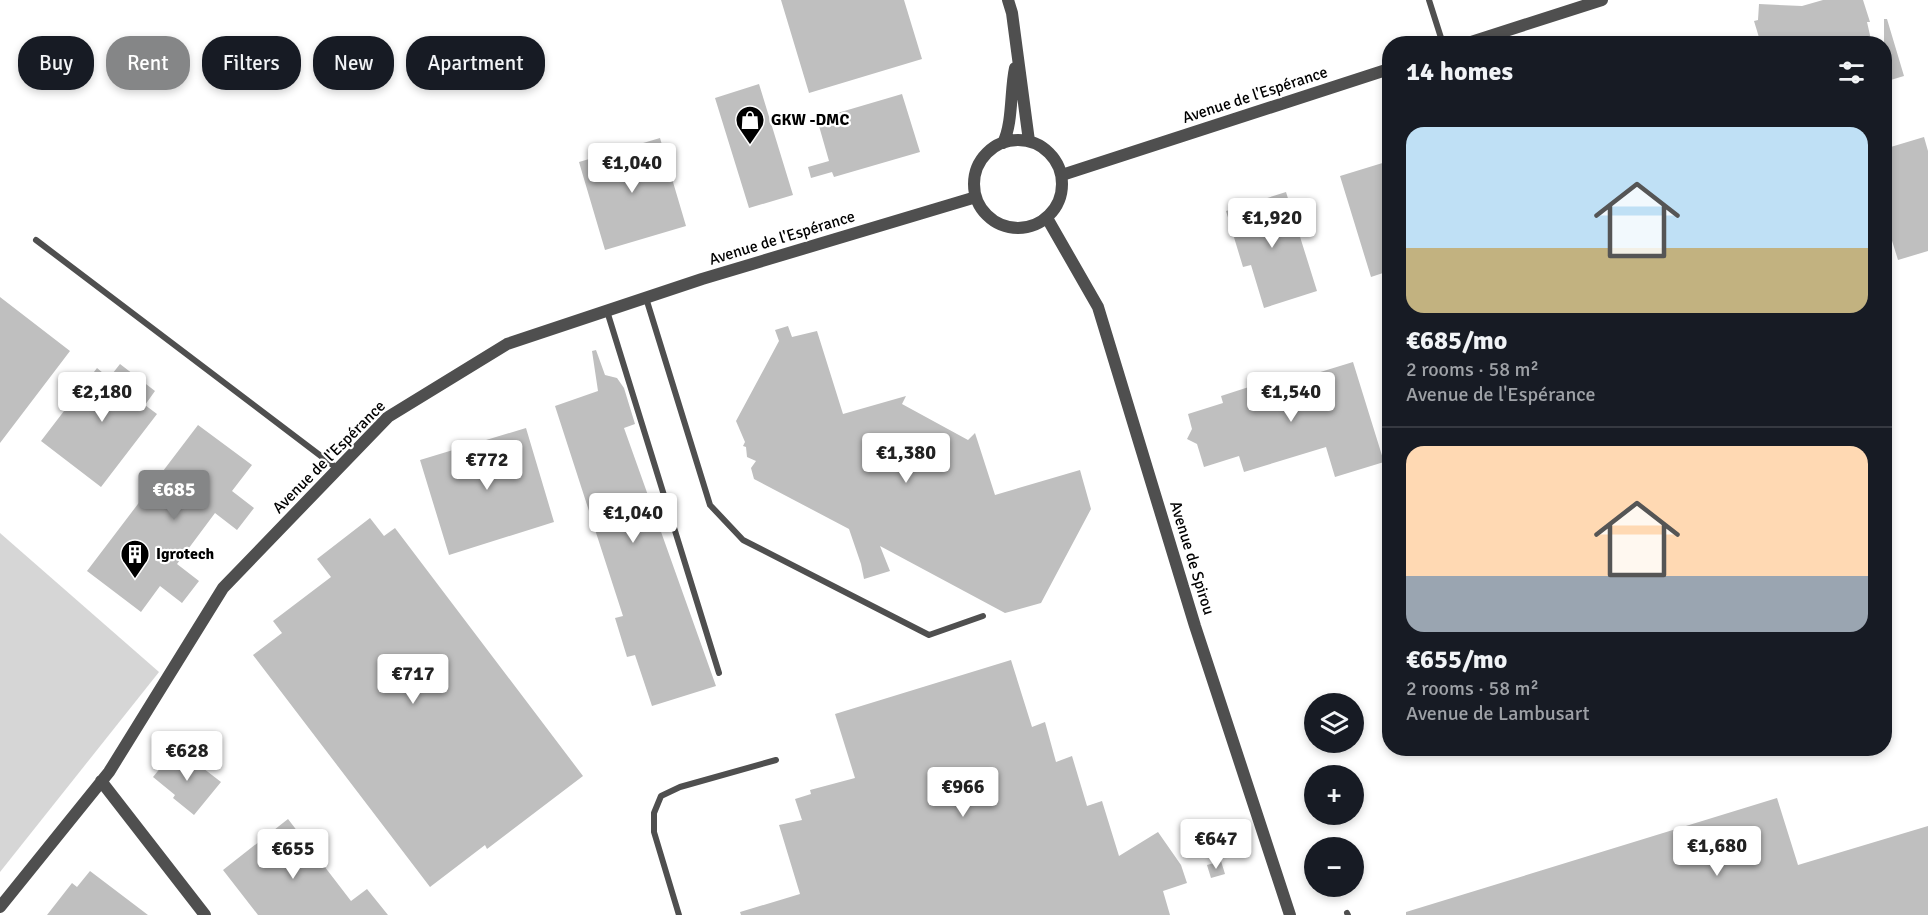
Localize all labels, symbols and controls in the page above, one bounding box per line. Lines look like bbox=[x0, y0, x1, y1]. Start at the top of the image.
chip: Buy bbox=[18, 36, 94, 90]
chip: Rent bbox=[106, 36, 190, 90]
chip: Filters bbox=[202, 36, 301, 90]
chip: New bbox=[313, 36, 394, 90]
chip: Apartment bbox=[406, 36, 545, 90]
text: 14 homes bbox=[1406, 56, 1513, 88]
icon: filters bbox=[1835, 56, 1868, 89]
street label: Avenue de l'Espérance bbox=[1180, 62, 1330, 128]
shop icon: GKW -DMC bbox=[734, 104, 766, 146]
place label: GKW -DMC bbox=[771, 110, 849, 130]
pin: €1,040 bbox=[583, 143, 681, 194]
text: €1,040 bbox=[602, 150, 662, 175]
icon: home bbox=[1583, 166, 1691, 274]
pin: €1,920 bbox=[1223, 198, 1321, 249]
text: €1,920 bbox=[1242, 205, 1302, 230]
street label: Avenue de l'Espérance bbox=[707, 206, 857, 270]
text: €685/mo bbox=[1406, 325, 1507, 357]
text: 2 rooms · 58 m² bbox=[1406, 357, 1539, 382]
pin: €2,180 bbox=[53, 372, 151, 423]
pin: €1,540 bbox=[1242, 372, 1340, 423]
text: €2,180 bbox=[72, 379, 132, 404]
text: €1,540 bbox=[1261, 379, 1321, 404]
text: Avenue de l'Espérance bbox=[1406, 382, 1596, 407]
street label: Avenue de l'Espérance bbox=[268, 396, 390, 518]
pin: €1,380 bbox=[857, 433, 955, 484]
pin: €772 bbox=[451, 440, 523, 491]
text: €1,380 bbox=[876, 440, 936, 465]
text: €772 bbox=[465, 447, 509, 472]
pin: €685 bbox=[138, 470, 210, 521]
text: €685 bbox=[152, 477, 196, 502]
icon: home bbox=[1583, 485, 1691, 593]
pin: €1,040 bbox=[584, 493, 682, 544]
street label: Avenue de Spirou bbox=[1165, 499, 1219, 617]
text: €1,040 bbox=[603, 500, 663, 525]
building icon: Igrotech bbox=[119, 538, 151, 580]
place label: Igrotech bbox=[156, 544, 214, 564]
text: €655/mo bbox=[1406, 644, 1507, 676]
pin: €717 bbox=[377, 654, 449, 705]
text: €717 bbox=[391, 661, 435, 686]
text: 2 rooms · 58 m² bbox=[1406, 676, 1539, 701]
map controls bbox=[1304, 693, 1364, 897]
button: layers bbox=[1304, 693, 1364, 753]
text: Avenue de Lambusart bbox=[1406, 701, 1589, 726]
pin: €628 bbox=[151, 731, 223, 782]
text: €628 bbox=[165, 738, 209, 763]
button: + bbox=[1304, 765, 1364, 825]
pin: €966 bbox=[927, 767, 999, 818]
text: €966 bbox=[941, 774, 985, 799]
pin: €647 bbox=[1180, 819, 1252, 870]
text: €647 bbox=[1194, 826, 1238, 851]
pin: €1,680 bbox=[1668, 826, 1766, 877]
pin: €655 bbox=[257, 829, 329, 880]
text: €1,680 bbox=[1687, 833, 1747, 858]
text: €655 bbox=[271, 836, 315, 861]
button: − bbox=[1304, 837, 1364, 897]

